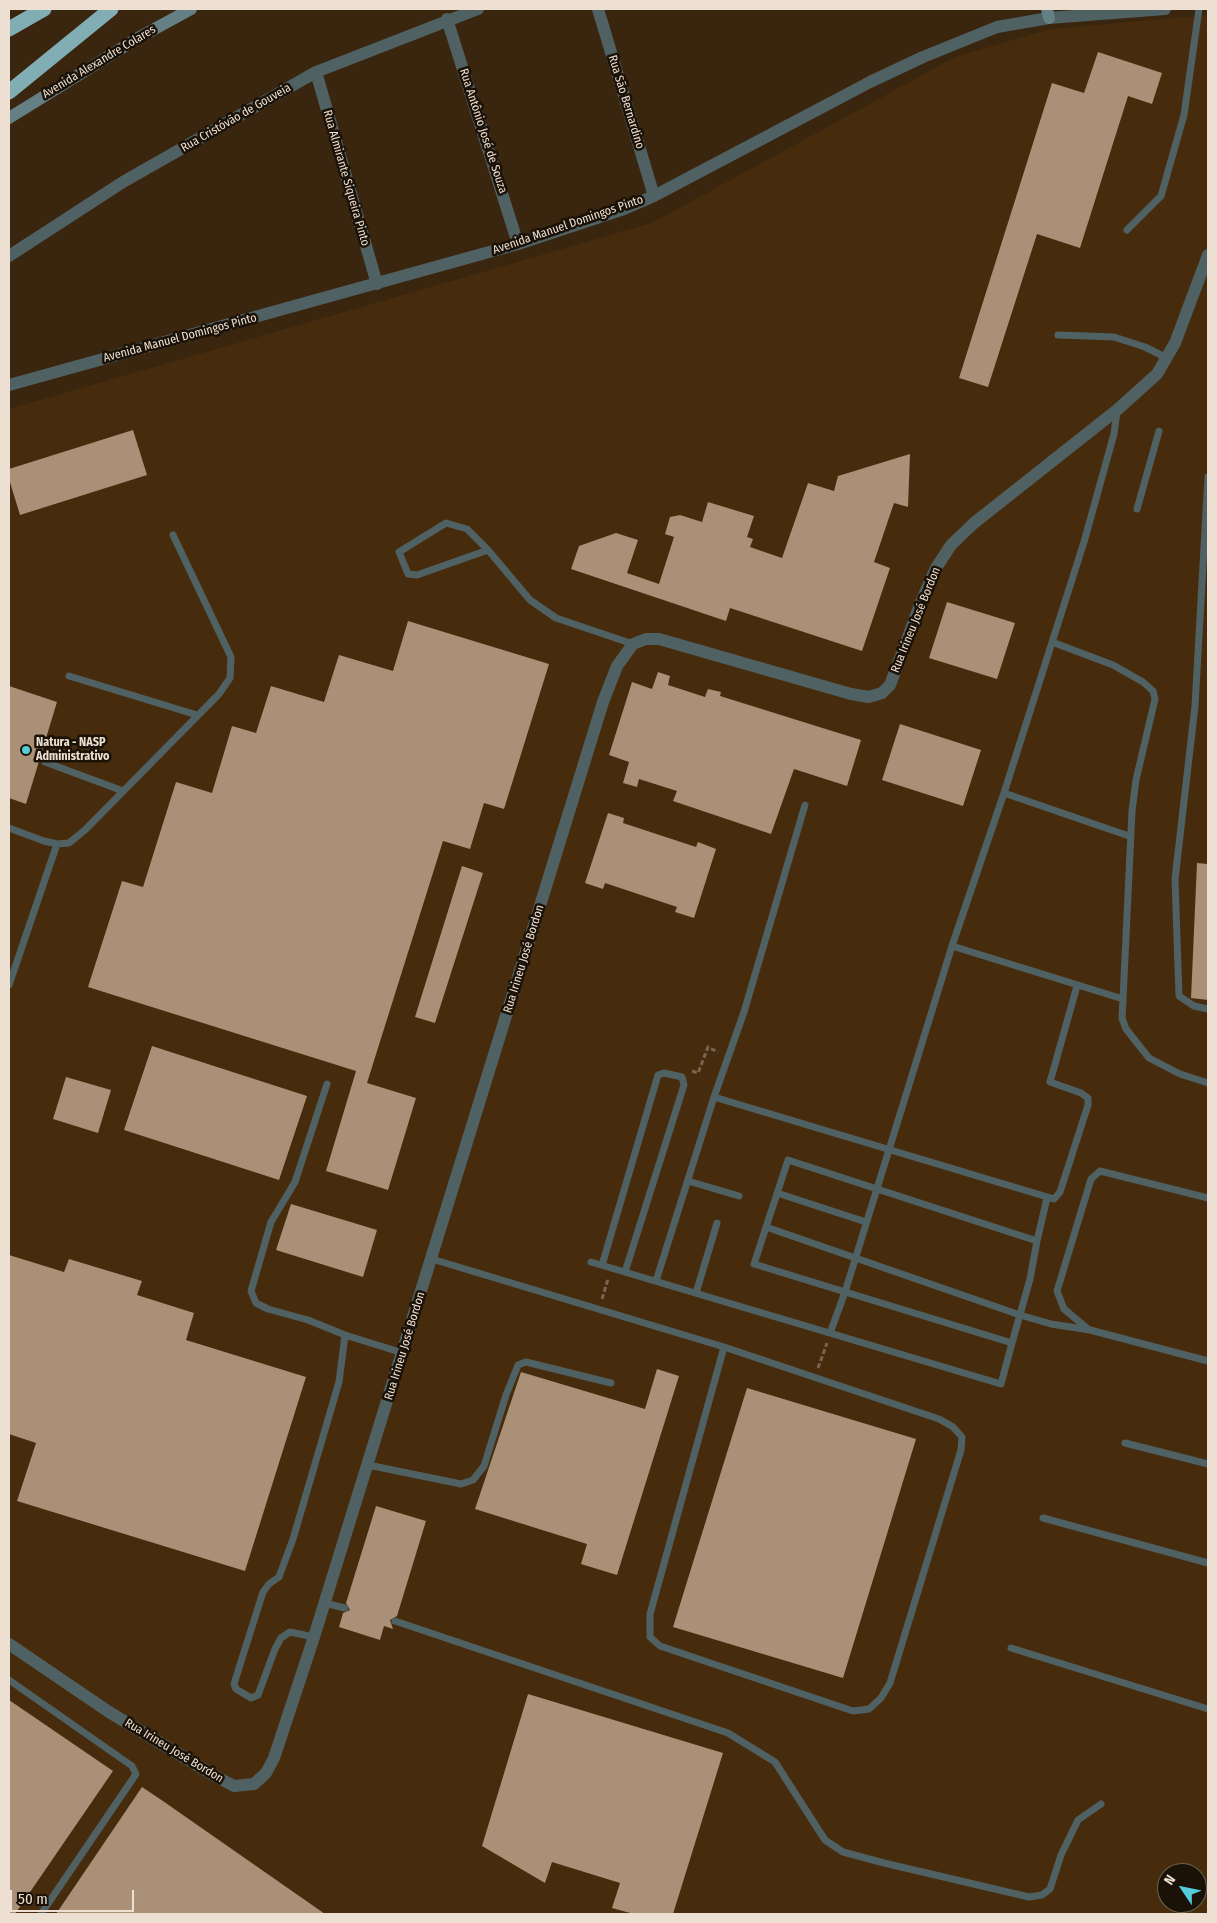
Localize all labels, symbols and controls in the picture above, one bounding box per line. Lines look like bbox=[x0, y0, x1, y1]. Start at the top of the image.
street label: Avenida Alexandre Colares bbox=[40, 22, 158, 102]
street label: Rua São Bernardino bbox=[605, 53, 647, 151]
street label: Rua Antônio José de Souza bbox=[456, 67, 510, 195]
street label: Rua Cristóvão de Gouveia bbox=[178, 81, 294, 155]
street label: Rua Almirante Siqueira Pinto bbox=[320, 108, 372, 248]
street label: Avenida Manuel Domingos Pinto bbox=[491, 192, 645, 258]
street label: Avenida Manuel Domingos Pinto bbox=[102, 311, 258, 365]
street label: Rua Irineu José Bordon bbox=[888, 565, 944, 675]
place label: Natura - NASP Administrativo bbox=[36, 736, 109, 764]
marker: Natura - NASP Administrativo bbox=[20, 744, 32, 756]
street label: Rua Irineu José Bordon bbox=[501, 903, 547, 1015]
street label: Rua Irineu José Bordon bbox=[382, 1290, 428, 1402]
street label: Rua Irineu José Bordon bbox=[122, 1716, 226, 1786]
north arrow bbox=[1157, 1863, 1207, 1913]
text: N bbox=[1161, 1872, 1179, 1888]
scale bar bbox=[12, 1880, 136, 1912]
text: 50 m bbox=[18, 1890, 48, 1908]

